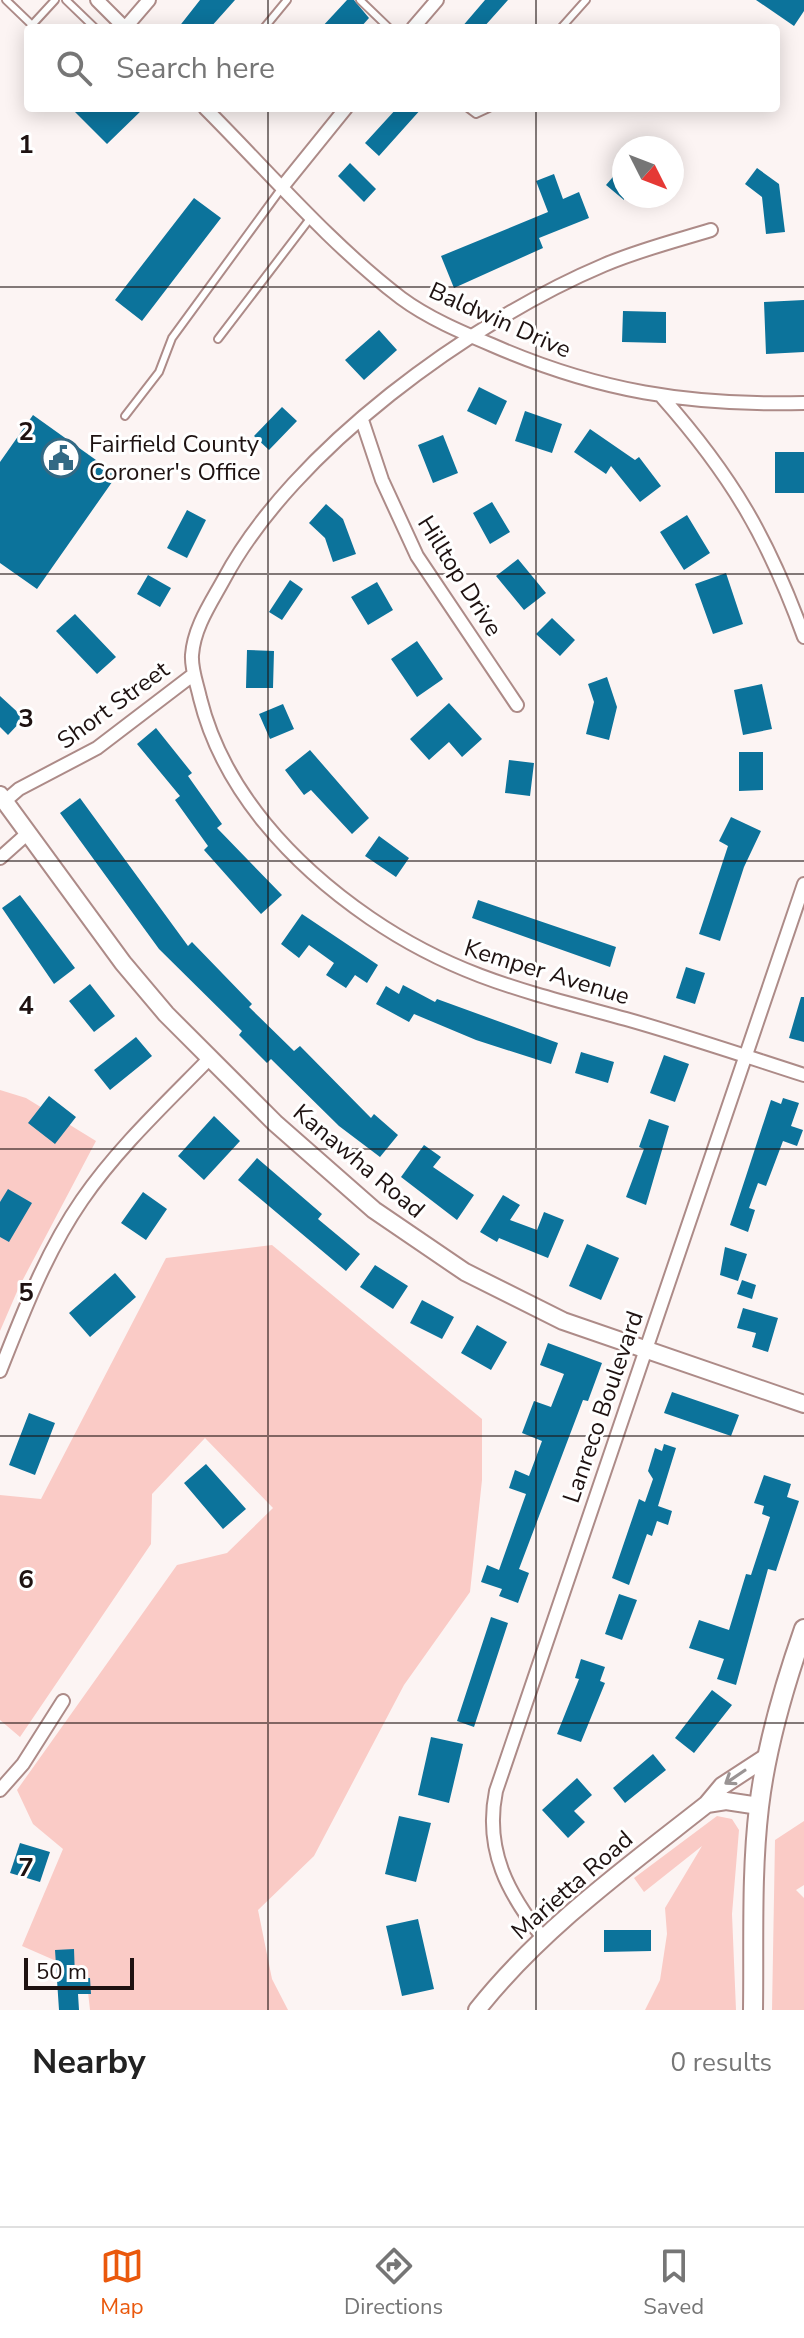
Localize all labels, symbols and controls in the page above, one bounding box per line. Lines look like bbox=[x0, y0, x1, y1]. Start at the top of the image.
search box bbox=[24, 24, 780, 112]
icon: search bbox=[52, 46, 96, 90]
text: Search here bbox=[116, 48, 275, 89]
text: 1 bbox=[18, 127, 34, 162]
north arrow bbox=[612, 136, 684, 208]
street label: Baldwin Drive bbox=[424, 274, 576, 366]
text: 2 bbox=[18, 414, 34, 449]
place label: Fairfield County Coroner's Office bbox=[89, 428, 261, 488]
public building icon: Fairfield County Coroner's Office bbox=[40, 437, 82, 479]
street label: Hilltop Drive bbox=[410, 510, 510, 642]
street label: Short Street bbox=[51, 653, 176, 756]
text: 3 bbox=[18, 701, 34, 736]
street label: Kemper Avenue bbox=[460, 932, 634, 1012]
text: 4 bbox=[18, 988, 34, 1023]
street label: Kanawha Road bbox=[286, 1097, 432, 1225]
text: 5 bbox=[18, 1275, 34, 1310]
street label: Lanreco Boulevard bbox=[555, 1307, 651, 1507]
text: 6 bbox=[18, 1562, 34, 1597]
one-way arrow bbox=[724, 1769, 747, 1785]
street label: Marietta Road bbox=[504, 1823, 640, 1947]
text: 7 bbox=[18, 1850, 34, 1885]
scale bar bbox=[24, 1954, 134, 1990]
text: 50 m bbox=[36, 1957, 87, 1987]
text: Nearby bbox=[32, 2039, 146, 2085]
text: 0 results bbox=[671, 2045, 772, 2080]
tab: Map bbox=[100, 2244, 144, 2322]
tab: Directions bbox=[344, 2244, 443, 2322]
tab: Saved bbox=[643, 2244, 704, 2322]

